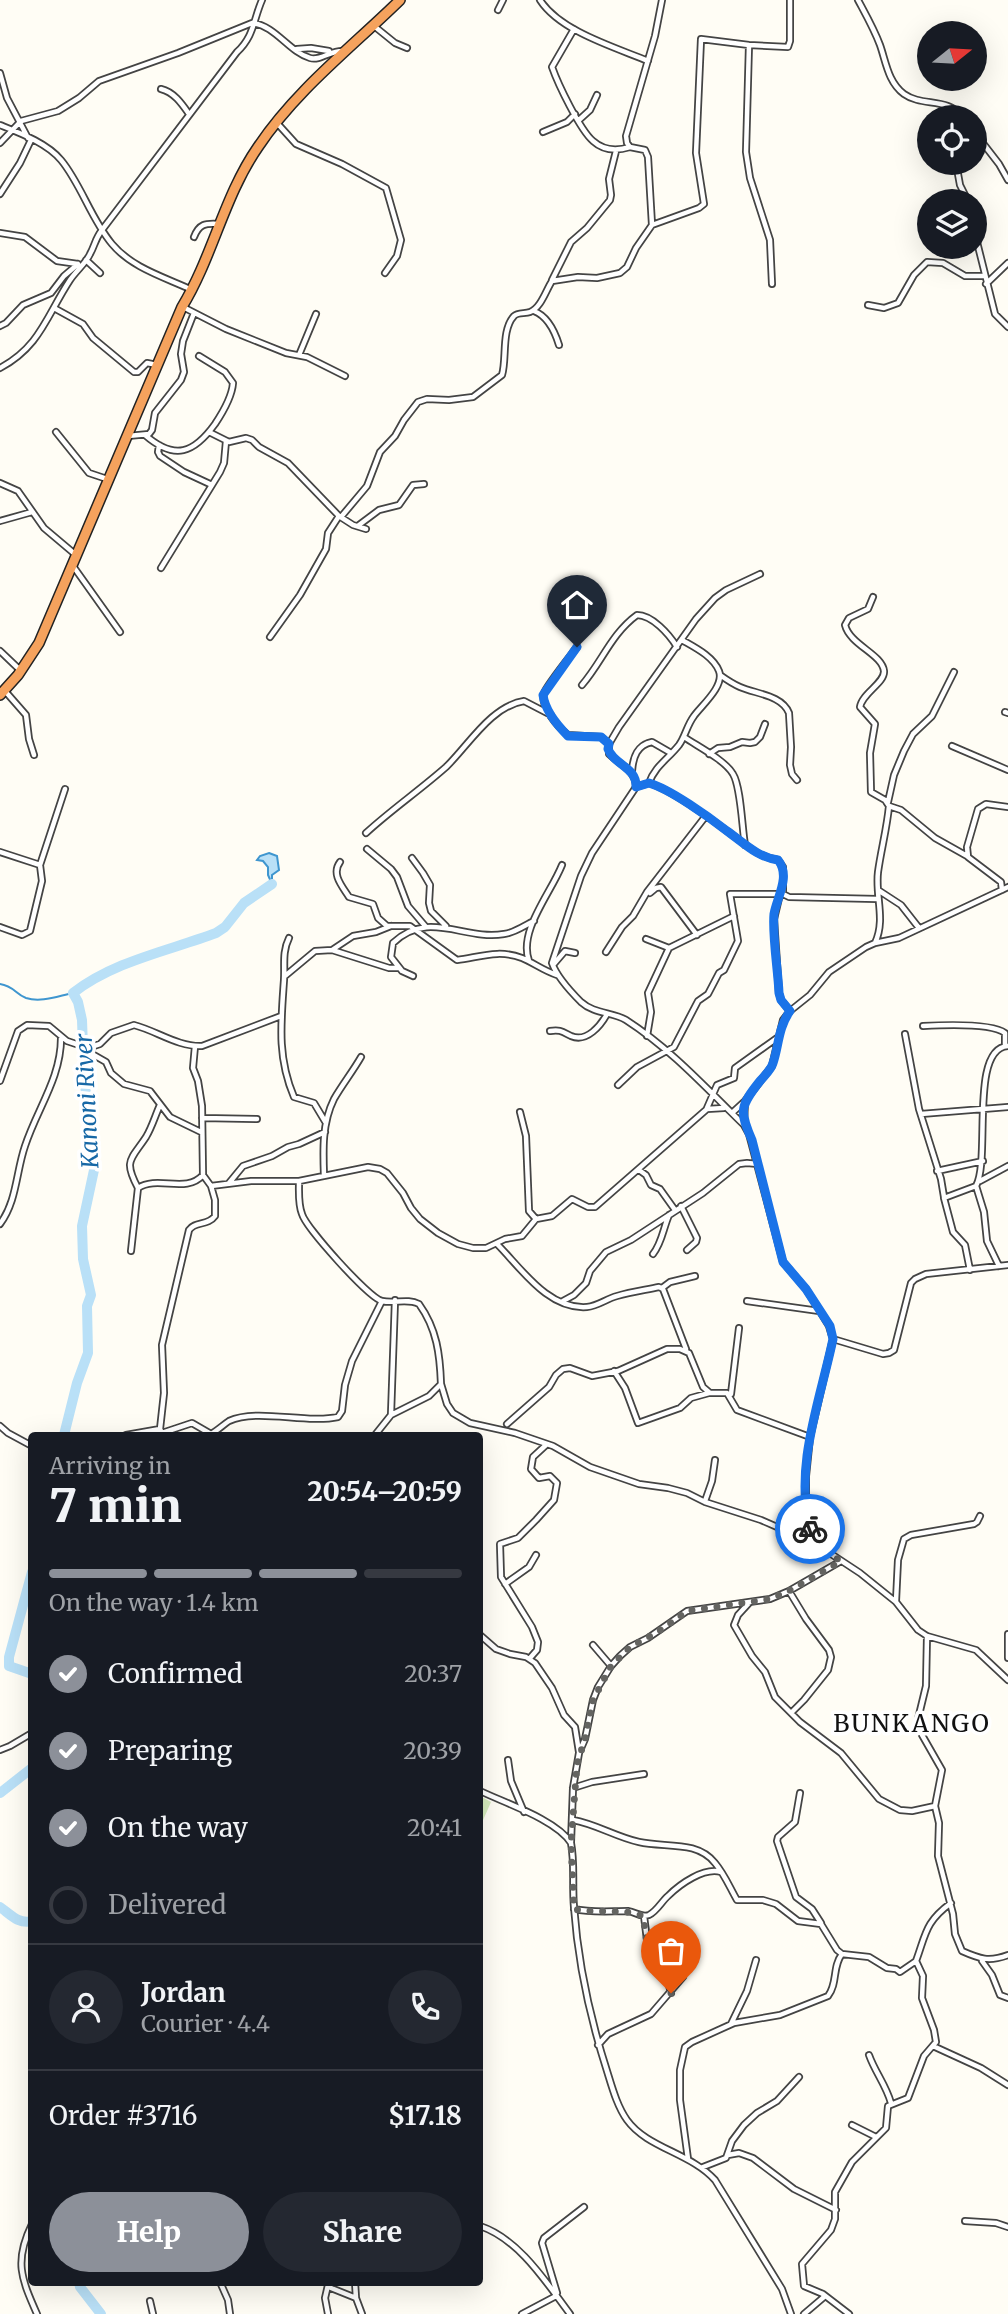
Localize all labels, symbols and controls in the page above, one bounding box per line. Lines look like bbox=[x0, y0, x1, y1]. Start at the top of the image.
north arrow bbox=[917, 21, 987, 91]
map controls bbox=[917, 21, 987, 259]
button: locate bbox=[917, 105, 987, 175]
button: layers bbox=[917, 189, 987, 259]
pin bbox=[547, 575, 607, 647]
icon: home bbox=[558, 586, 596, 624]
water label: Kanoni River bbox=[68, 1032, 105, 1170]
text: Arriving in bbox=[49, 1451, 171, 1480]
text: 20:54–20:59 bbox=[308, 1475, 462, 1508]
text: 7 min bbox=[49, 1477, 182, 1535]
courier bbox=[775, 1494, 845, 1564]
icon: bike bbox=[791, 1510, 829, 1548]
text: On the way · 1.4 km bbox=[49, 1588, 259, 1617]
icon: check bbox=[49, 1655, 87, 1693]
text: Confirmed bbox=[108, 1657, 243, 1690]
text: 20:37 bbox=[404, 1659, 462, 1688]
district label: BUNKANGO bbox=[833, 1708, 991, 1739]
icon: check bbox=[49, 1732, 87, 1770]
text: Preparing bbox=[108, 1734, 232, 1767]
text: 20:39 bbox=[403, 1736, 462, 1765]
icon: check bbox=[49, 1809, 87, 1847]
text: On the way bbox=[108, 1811, 248, 1844]
text: 20:41 bbox=[407, 1813, 462, 1842]
text: Delivered bbox=[108, 1888, 227, 1921]
pin bbox=[641, 1921, 701, 1993]
icon: bag bbox=[652, 1932, 690, 1970]
button: person bbox=[49, 1970, 123, 2044]
button: phone bbox=[388, 1970, 462, 2044]
text: Jordan bbox=[141, 1976, 226, 2009]
text: Courier · 4.4 bbox=[141, 2009, 270, 2038]
text: Order #3716 bbox=[49, 2099, 197, 2132]
text: $17.18 bbox=[388, 2099, 462, 2132]
button: Help bbox=[49, 2192, 249, 2272]
button: Share bbox=[263, 2192, 462, 2272]

